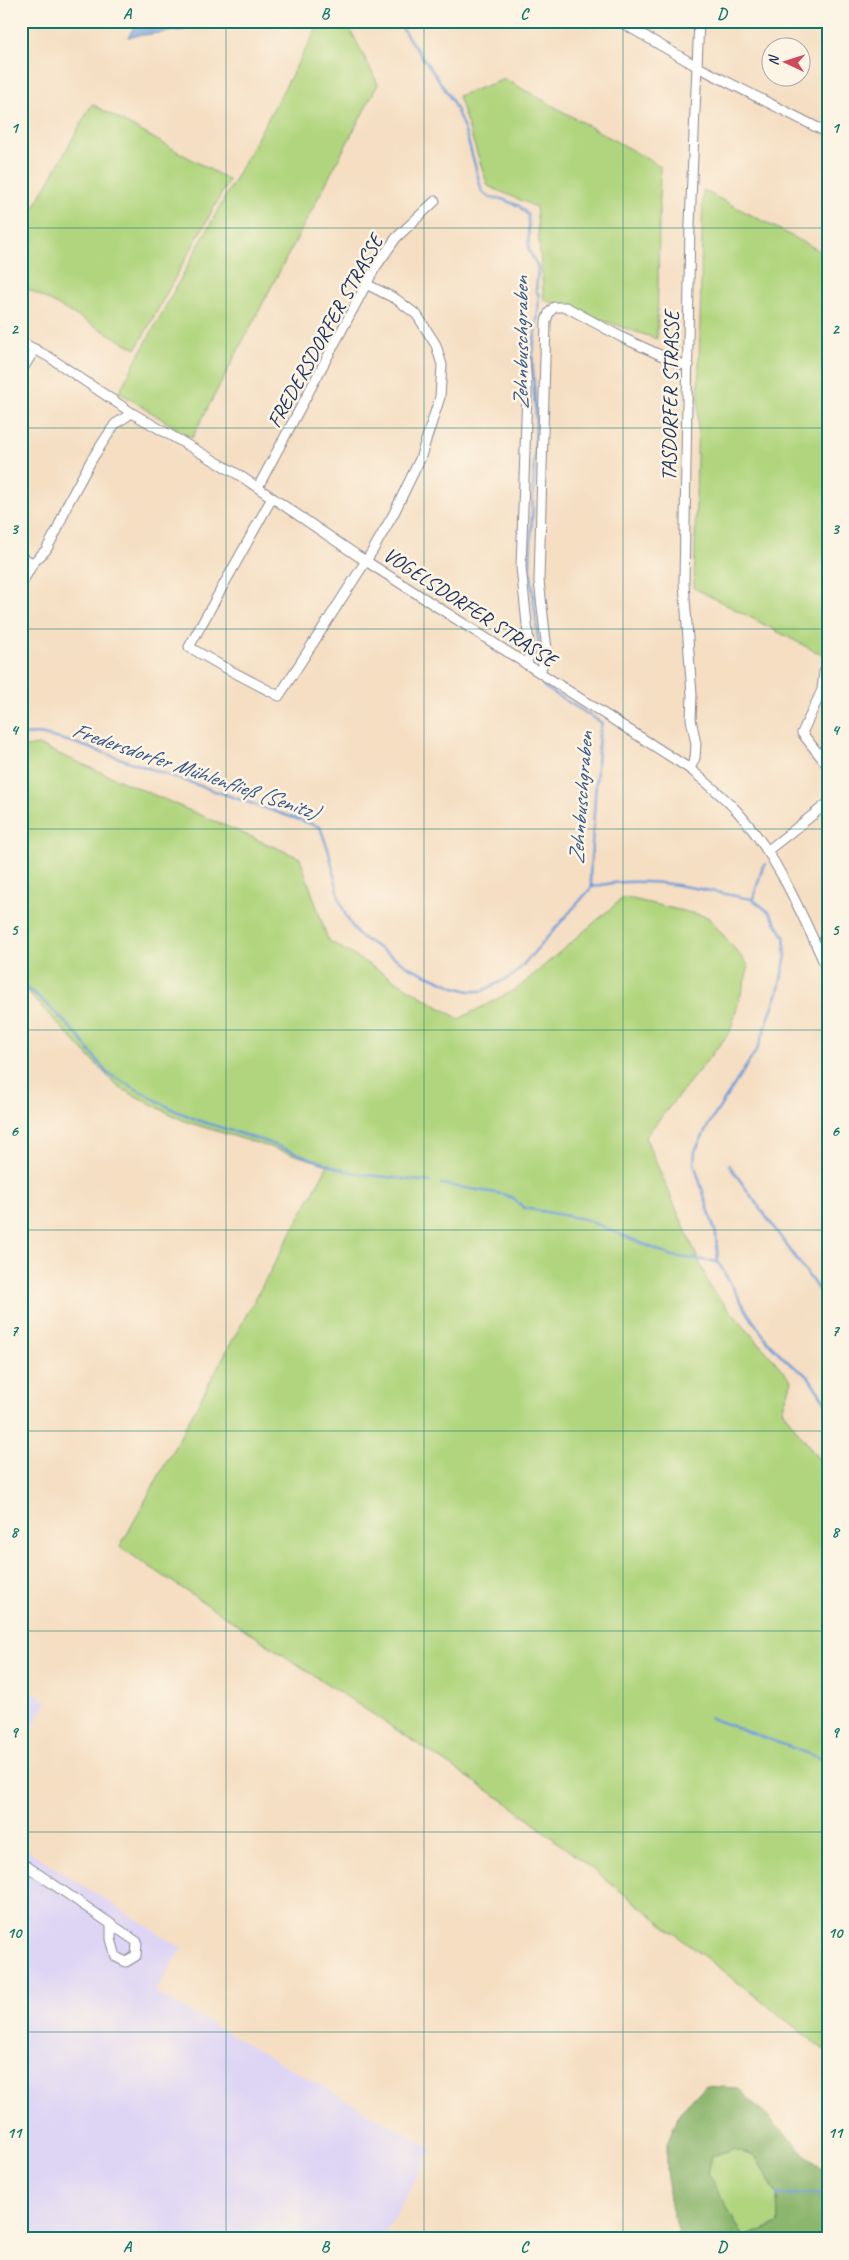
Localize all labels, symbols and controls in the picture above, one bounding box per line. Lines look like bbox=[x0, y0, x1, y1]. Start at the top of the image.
text: A bbox=[123, 4, 133, 24]
text: B bbox=[321, 4, 331, 24]
text: C bbox=[520, 4, 530, 24]
text: D bbox=[717, 4, 728, 24]
north arrow bbox=[762, 38, 812, 88]
text: N bbox=[765, 54, 782, 66]
text: 1 bbox=[10, 118, 19, 138]
text: 1 bbox=[831, 118, 840, 138]
street label: FREDERSDORFER STRASSE bbox=[261, 228, 390, 432]
water label: Zehnbuschgraben bbox=[507, 275, 535, 409]
street label: TASDORFER STRASSE bbox=[656, 308, 685, 481]
text: 2 bbox=[10, 319, 19, 339]
text: 2 bbox=[831, 319, 840, 339]
text: 3 bbox=[10, 519, 19, 539]
text: 3 bbox=[831, 519, 840, 539]
street label: VOGELSDORFER STRASSE bbox=[379, 541, 564, 674]
water label: Fredersdorfer Mühlenfließ (Senitz) bbox=[69, 716, 326, 828]
text: 4 bbox=[10, 720, 19, 740]
text: 4 bbox=[831, 720, 840, 740]
water label: Zehnbuschgraben bbox=[562, 729, 600, 865]
text: 5 bbox=[11, 920, 20, 940]
text: 5 bbox=[832, 920, 841, 940]
text: 6 bbox=[10, 1121, 19, 1141]
text: 6 bbox=[831, 1121, 840, 1141]
text: 7 bbox=[10, 1321, 19, 1341]
text: 7 bbox=[831, 1321, 840, 1341]
text: 8 bbox=[10, 1522, 19, 1542]
text: 8 bbox=[831, 1522, 840, 1542]
text: 9 bbox=[10, 1722, 19, 1742]
text: 9 bbox=[831, 1722, 840, 1742]
text: 10 bbox=[7, 1923, 23, 1943]
text: 10 bbox=[828, 1923, 844, 1943]
text: 11 bbox=[7, 2123, 23, 2143]
text: 11 bbox=[828, 2123, 844, 2143]
text: A bbox=[123, 2237, 133, 2257]
text: B bbox=[321, 2237, 331, 2257]
text: C bbox=[520, 2237, 530, 2257]
text: D bbox=[717, 2237, 728, 2257]

